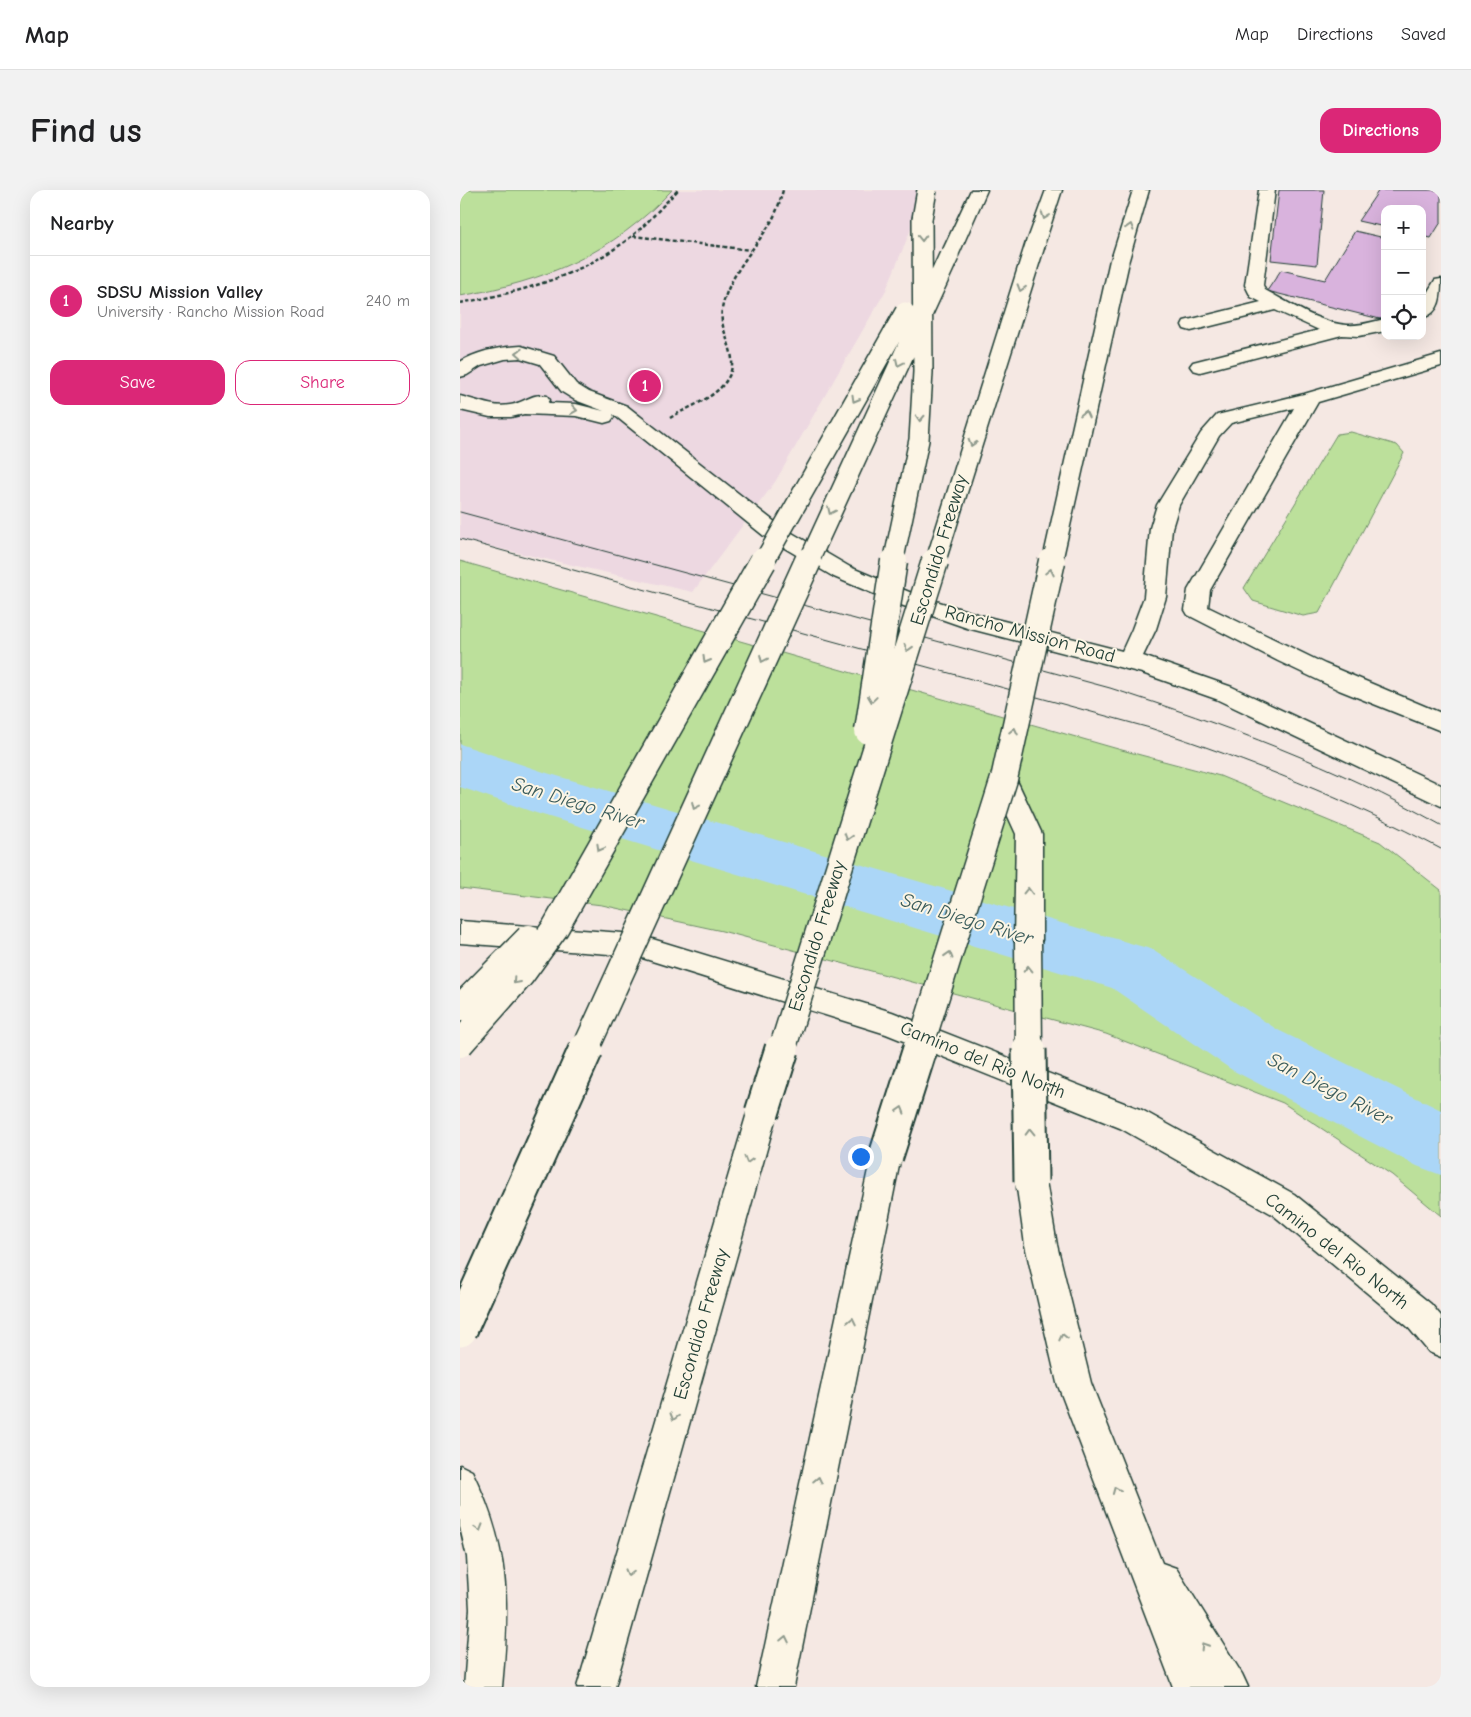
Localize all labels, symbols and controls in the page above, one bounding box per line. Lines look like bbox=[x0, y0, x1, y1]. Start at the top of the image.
text: Map bbox=[25, 21, 69, 49]
text: Map bbox=[1235, 24, 1269, 45]
text: Directions bbox=[1297, 24, 1373, 45]
text: Saved bbox=[1401, 24, 1446, 45]
button: Directions bbox=[1320, 108, 1441, 153]
text: Find us bbox=[30, 110, 142, 151]
map controls bbox=[1381, 205, 1426, 340]
button: + bbox=[1381, 205, 1426, 250]
text: Nearby bbox=[50, 211, 114, 235]
one-way arrow bbox=[1041, 211, 1051, 220]
one-way arrow bbox=[1124, 223, 1134, 231]
one-way arrow bbox=[917, 234, 927, 242]
button: − bbox=[1381, 250, 1426, 295]
text: SDSU Mission Valley bbox=[97, 281, 263, 303]
one-way arrow bbox=[1017, 283, 1027, 292]
text: 1 bbox=[63, 292, 69, 310]
text: 240 m bbox=[366, 292, 410, 310]
button: locate bbox=[1381, 295, 1426, 340]
text: University · Rancho Mission Road bbox=[97, 303, 325, 321]
one-way arrow bbox=[515, 348, 523, 359]
one-way arrow bbox=[895, 358, 905, 367]
button: Save bbox=[50, 360, 225, 405]
button: Share bbox=[235, 360, 410, 405]
pin: 1 bbox=[629, 367, 661, 405]
one-way arrow bbox=[852, 393, 862, 402]
one-way arrow bbox=[569, 405, 578, 415]
one-way arrow bbox=[1079, 409, 1090, 418]
one-way arrow bbox=[915, 414, 926, 422]
one-way arrow bbox=[968, 438, 978, 447]
street label: Escondido Freeway bbox=[906, 472, 973, 628]
one-way arrow bbox=[827, 506, 837, 515]
one-way arrow bbox=[1044, 568, 1055, 577]
street label: Rancho Mission Road bbox=[942, 601, 1118, 667]
one-way arrow bbox=[903, 643, 913, 652]
one-way arrow bbox=[759, 654, 770, 663]
one-way arrow bbox=[702, 655, 712, 664]
one-way arrow bbox=[868, 694, 878, 703]
one-way arrow bbox=[1008, 727, 1019, 735]
water label: San Diego River bbox=[509, 772, 648, 834]
one-way arrow bbox=[691, 801, 702, 810]
one-way arrow bbox=[844, 832, 854, 840]
one-way arrow bbox=[596, 842, 606, 851]
street label: Escondido Freeway bbox=[784, 858, 851, 1014]
one-way arrow bbox=[1023, 887, 1034, 895]
water label: San Diego River bbox=[898, 888, 1037, 950]
one-way arrow bbox=[943, 951, 953, 959]
one-way arrow bbox=[1023, 965, 1033, 973]
one-way arrow bbox=[513, 976, 522, 985]
street label: Camino del Rio North bbox=[897, 1017, 1069, 1103]
water label: San Diego River bbox=[1264, 1048, 1397, 1131]
one-way arrow bbox=[895, 1106, 905, 1115]
one-way arrow bbox=[1025, 1128, 1035, 1136]
your location bbox=[848, 1144, 874, 1170]
one-way arrow bbox=[743, 1155, 754, 1164]
street label: Camino del Rio North bbox=[1261, 1188, 1413, 1314]
street label: Escondido Freeway bbox=[669, 1245, 733, 1402]
one-way arrow bbox=[846, 1317, 857, 1326]
one-way arrow bbox=[1058, 1333, 1069, 1342]
one-way arrow bbox=[669, 1412, 679, 1420]
one-way arrow bbox=[813, 1476, 823, 1485]
one-way arrow bbox=[1112, 1486, 1123, 1495]
one-way arrow bbox=[473, 1523, 483, 1531]
one-way arrow bbox=[624, 1568, 634, 1576]
one-way arrow bbox=[779, 1635, 790, 1644]
one-way arrow bbox=[1200, 1642, 1210, 1651]

